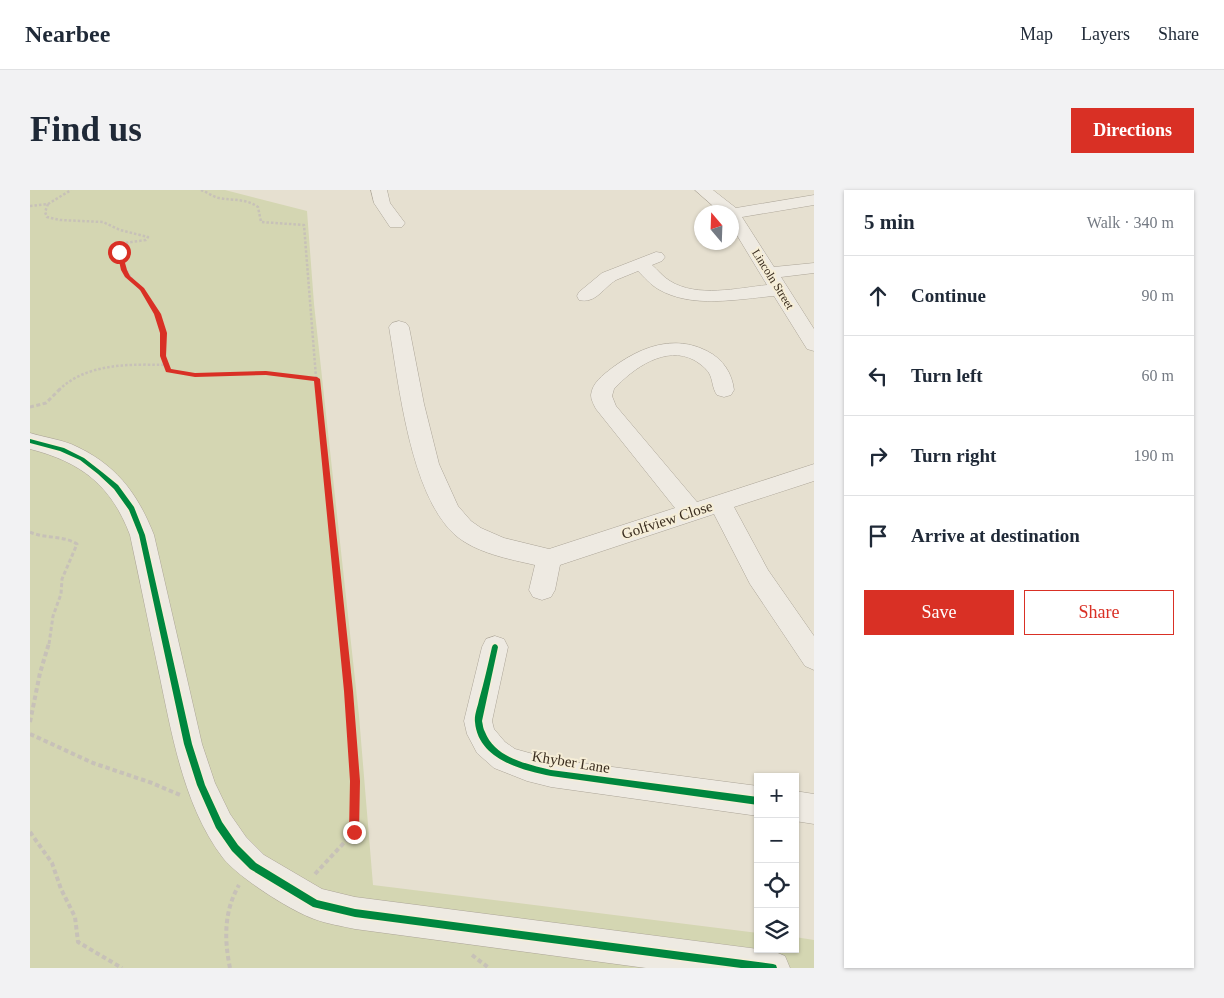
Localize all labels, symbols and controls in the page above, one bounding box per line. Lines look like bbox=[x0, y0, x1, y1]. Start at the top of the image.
text: Nearbee bbox=[25, 21, 110, 47]
text: Map bbox=[1020, 24, 1053, 44]
text: Layers bbox=[1081, 24, 1130, 44]
text: Share bbox=[1158, 24, 1199, 44]
button: Directions bbox=[1071, 108, 1194, 153]
text: Find us bbox=[30, 110, 142, 149]
north arrow bbox=[694, 205, 739, 250]
text: 5 min bbox=[864, 210, 915, 234]
text: Walk · 340 m bbox=[1087, 214, 1174, 231]
route start bbox=[108, 241, 131, 264]
street label: Lincoln Street bbox=[749, 246, 797, 312]
icon: ahead bbox=[864, 282, 892, 310]
text: Continue bbox=[911, 285, 986, 306]
text: 90 m bbox=[1142, 287, 1174, 304]
icon: left bbox=[864, 362, 892, 390]
text: Turn left bbox=[911, 365, 983, 386]
text: 60 m bbox=[1142, 367, 1174, 384]
icon: right bbox=[864, 442, 892, 470]
text: Turn right bbox=[911, 445, 996, 466]
text: 190 m bbox=[1134, 447, 1174, 464]
street label: Golfview Close bbox=[620, 498, 715, 542]
icon: arrive bbox=[864, 522, 892, 550]
text: Arrive at destination bbox=[911, 525, 1080, 546]
button: Save bbox=[864, 590, 1014, 635]
button: Share bbox=[1024, 590, 1174, 635]
street label: Khyber Lane bbox=[531, 748, 611, 776]
map controls bbox=[754, 773, 799, 953]
button: + bbox=[754, 773, 799, 818]
button: − bbox=[754, 818, 799, 863]
route end bbox=[343, 821, 366, 844]
button: locate bbox=[754, 863, 799, 908]
button: layers bbox=[754, 908, 799, 953]

